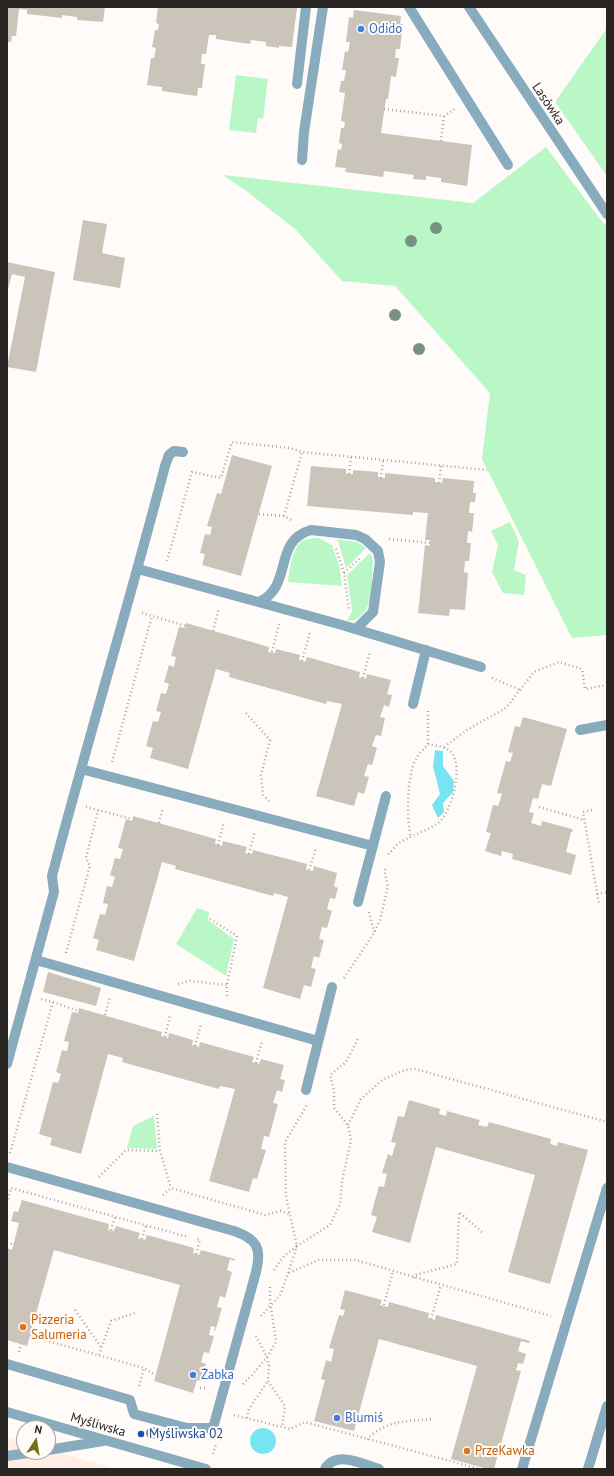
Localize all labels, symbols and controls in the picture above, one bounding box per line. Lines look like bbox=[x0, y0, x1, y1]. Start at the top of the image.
place label: Odido bbox=[369, 21, 402, 37]
marker: Odido bbox=[356, 24, 366, 34]
street label: Lasówka bbox=[528, 80, 568, 128]
place label: Pizzeria Salumeria bbox=[31, 1312, 87, 1343]
marker: Pizzeria Salumeria bbox=[18, 1322, 28, 1332]
place label: Żabka bbox=[201, 1367, 234, 1383]
marker: Żabka bbox=[188, 1370, 198, 1380]
street label: Myśliwska bbox=[69, 1410, 127, 1440]
place label: Blumiś bbox=[345, 1410, 383, 1426]
marker: Blumiś bbox=[332, 1413, 342, 1423]
north arrow bbox=[16, 1420, 56, 1460]
text: N bbox=[33, 1422, 43, 1437]
place label: Myśliwska 02 bbox=[149, 1426, 223, 1442]
marker: Myśliwska 02 bbox=[136, 1429, 146, 1439]
place label: PrzeKawka bbox=[475, 1443, 535, 1459]
marker: PrzeKawka bbox=[462, 1446, 472, 1456]

